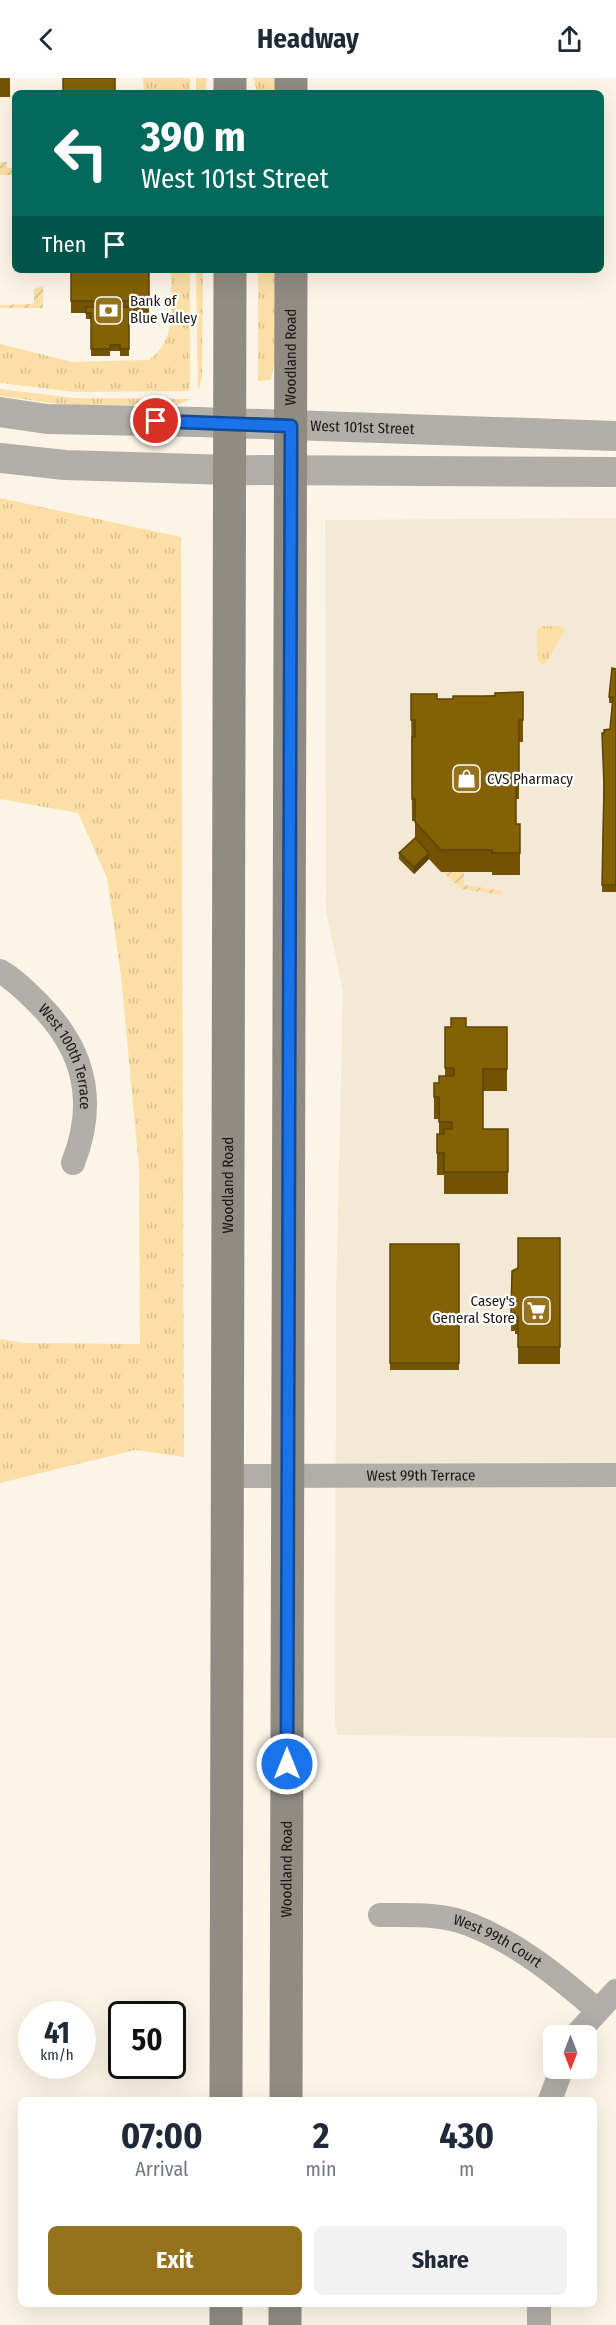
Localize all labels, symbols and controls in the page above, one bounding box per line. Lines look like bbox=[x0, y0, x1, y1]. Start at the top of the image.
icon: back bbox=[30, 23, 63, 56]
text: Headway bbox=[257, 23, 359, 55]
icon: share bbox=[553, 23, 586, 56]
text: 390 m bbox=[141, 112, 246, 162]
icon: left bbox=[42, 114, 120, 192]
text: West 101st Street bbox=[141, 163, 329, 195]
icon: arrive bbox=[98, 228, 131, 261]
text: Then bbox=[42, 231, 86, 258]
place label: Bank of Blue Valley bbox=[130, 292, 197, 327]
bank icon: Bank of Blue Valley bbox=[93, 294, 125, 326]
street label: Woodland Road bbox=[282, 309, 300, 405]
pin bbox=[130, 395, 181, 446]
icon: arrive bbox=[139, 404, 172, 437]
street label: West 101st Street bbox=[310, 417, 415, 438]
shop icon: CVS Pharmacy bbox=[450, 763, 482, 795]
place label: CVS Pharmacy bbox=[487, 770, 573, 788]
street label: West 100th Terrace bbox=[35, 1000, 94, 1110]
street label: Woodland Road bbox=[219, 1137, 237, 1233]
place label: Casey's General Store bbox=[432, 1292, 515, 1327]
supermarket icon: Casey's General Store bbox=[520, 1294, 552, 1326]
street label: West 99th Terrace bbox=[367, 1466, 475, 1485]
position arrow bbox=[255, 1732, 319, 1796]
street label: Woodland Road bbox=[277, 1821, 296, 1917]
street label: West 99th Court bbox=[451, 1911, 545, 1971]
speed limit sign: 50 bbox=[108, 2001, 186, 2079]
text: 41 bbox=[44, 2015, 70, 2051]
north arrow bbox=[543, 2025, 597, 2079]
map controls bbox=[543, 2025, 597, 2079]
text: km/h bbox=[40, 2046, 74, 2064]
text: 07:00 bbox=[121, 2114, 203, 2158]
text: 2 bbox=[313, 2114, 329, 2158]
text: 430 bbox=[439, 2114, 494, 2158]
text: Arrival bbox=[135, 2157, 188, 2181]
text: min bbox=[306, 2157, 337, 2181]
text: m bbox=[459, 2157, 474, 2181]
button: Exit bbox=[48, 2226, 302, 2295]
button: Share bbox=[314, 2226, 567, 2295]

